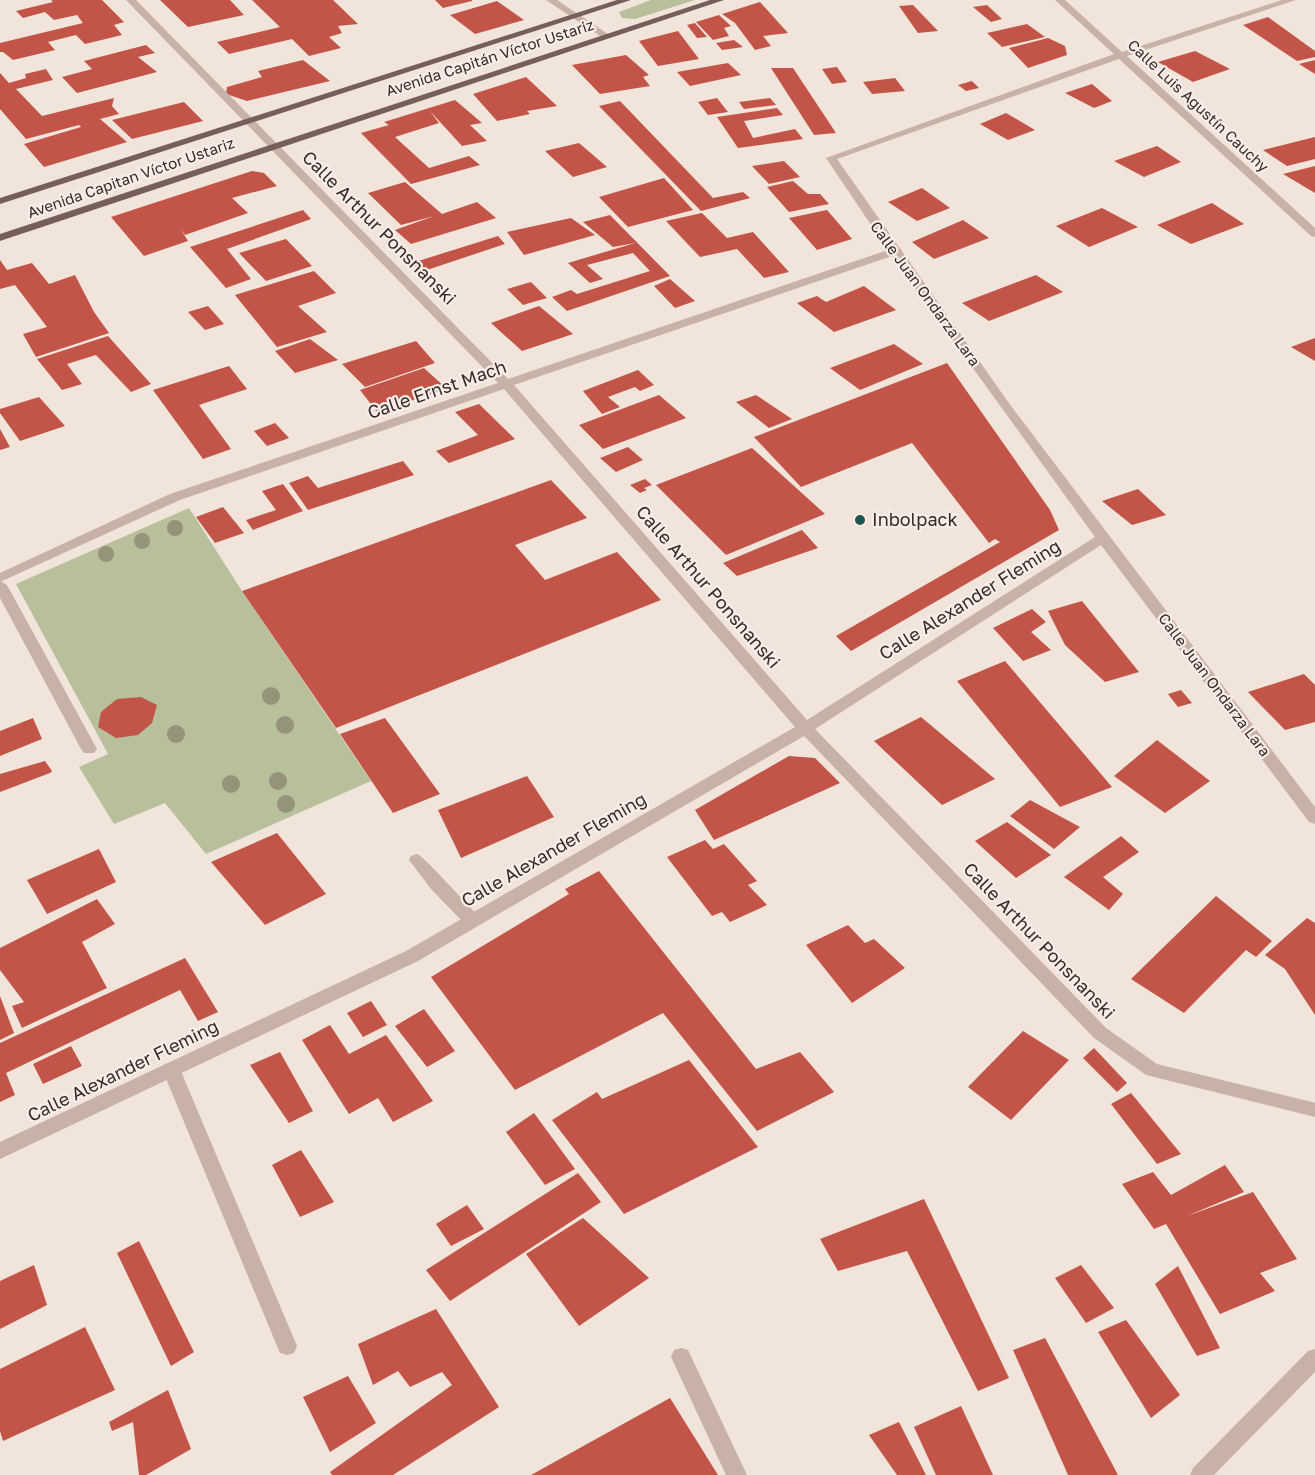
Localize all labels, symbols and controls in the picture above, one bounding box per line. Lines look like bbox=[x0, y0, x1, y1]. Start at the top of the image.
street label: Avenida Capitán Víctor Ustariz bbox=[383, 15, 596, 99]
street label: Calle Luis Agustín Cauchy bbox=[1125, 35, 1273, 176]
street label: Avenida Capitan Víctor Ustariz bbox=[25, 133, 237, 221]
street label: Calle Arthur Ponsnanski bbox=[298, 146, 461, 309]
street label: Calle Juan Ondarza Lara bbox=[867, 217, 984, 369]
street label: Calle Ernst Mach bbox=[364, 355, 509, 423]
street label: Calle Arthur Ponsnanski bbox=[632, 500, 786, 672]
place label: Inbolpack bbox=[872, 508, 958, 530]
marker: Inbolpack bbox=[853, 513, 867, 527]
street label: Calle Alexander Fleming bbox=[875, 534, 1064, 664]
street label: Calle Juan Ondarza Lara bbox=[1155, 609, 1275, 760]
street label: Calle Alexander Fleming bbox=[457, 787, 650, 911]
street label: Calle Arthur Ponsnanski bbox=[959, 858, 1120, 1023]
street label: Calle Alexander Fleming bbox=[24, 1014, 222, 1126]

